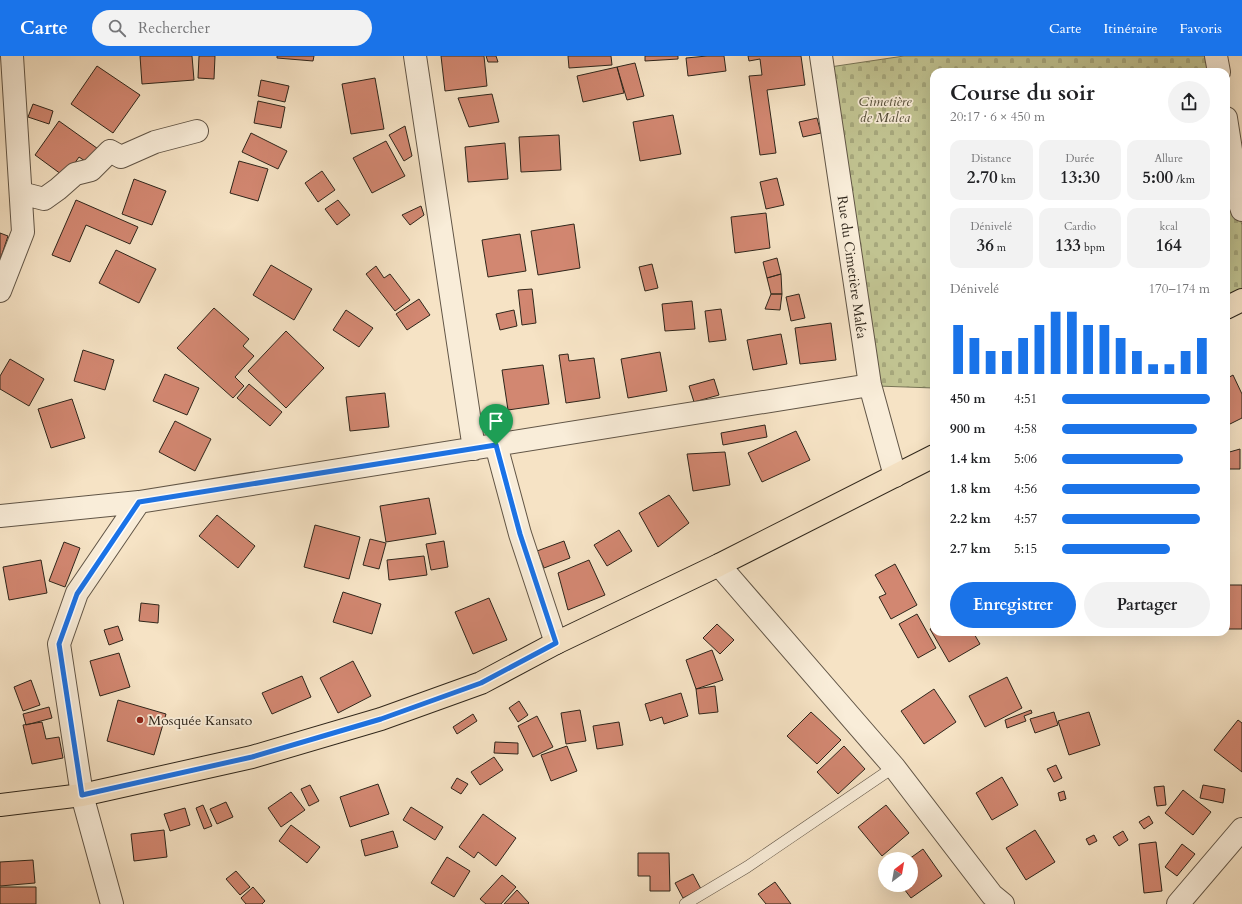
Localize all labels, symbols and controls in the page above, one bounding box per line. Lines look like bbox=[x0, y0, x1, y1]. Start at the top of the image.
search box bbox=[92, 10, 372, 46]
text: Carte bbox=[20, 15, 68, 41]
icon: search bbox=[106, 17, 128, 39]
text: Rechercher bbox=[138, 18, 210, 38]
text: Carte bbox=[1049, 19, 1082, 38]
text: Itinéraire bbox=[1104, 19, 1158, 38]
text: Favoris bbox=[1180, 19, 1222, 38]
text: Course du soir bbox=[950, 78, 1095, 108]
button: share bbox=[1168, 81, 1210, 123]
park label: Cimetière de Malea bbox=[858, 92, 912, 127]
text: 20:17 · 6 × 450 m bbox=[950, 108, 1045, 126]
text: Distance bbox=[971, 151, 1011, 166]
text: Durée bbox=[1066, 151, 1094, 166]
text: Allure bbox=[1154, 151, 1183, 166]
text: 2.70 bbox=[967, 166, 998, 189]
text: 13:30 bbox=[1060, 166, 1100, 189]
text: 5:00 bbox=[1142, 166, 1173, 189]
text: km bbox=[998, 172, 1016, 187]
text: /km bbox=[1173, 172, 1195, 187]
street label: Rue du Cimetière Maléa bbox=[833, 194, 871, 340]
text: Dénivelé bbox=[971, 219, 1012, 234]
text: Cardio bbox=[1064, 219, 1096, 234]
text: kcal bbox=[1159, 219, 1178, 234]
text: 36 bbox=[976, 234, 994, 257]
text: 133 bbox=[1055, 234, 1081, 257]
text: 164 bbox=[1156, 234, 1182, 257]
text: m bbox=[994, 240, 1006, 255]
text: bpm bbox=[1081, 240, 1105, 255]
text: Dénivelé bbox=[950, 280, 999, 298]
text: 170–174 m bbox=[1148, 280, 1210, 298]
text: 450 m bbox=[950, 390, 985, 408]
text: 4:51 bbox=[1014, 390, 1037, 408]
pin bbox=[479, 404, 513, 445]
icon: arrive bbox=[485, 410, 507, 432]
text: 900 m bbox=[950, 420, 985, 438]
text: 4:58 bbox=[1014, 420, 1037, 438]
text: 1.4 km bbox=[950, 450, 991, 468]
text: 5:06 bbox=[1014, 450, 1037, 468]
text: 1.8 km bbox=[950, 480, 991, 498]
text: 4:56 bbox=[1014, 480, 1037, 498]
text: 2.2 km bbox=[950, 510, 991, 528]
text: 4:57 bbox=[1014, 510, 1037, 528]
text: 2.7 km bbox=[950, 540, 991, 558]
text: 5:15 bbox=[1014, 540, 1037, 558]
button: Enregistrer bbox=[950, 582, 1076, 628]
button: Partager bbox=[1084, 582, 1210, 628]
place label: Mosquée Kansato bbox=[148, 711, 253, 730]
marker: Mosquée Kansato bbox=[135, 715, 145, 725]
north arrow bbox=[878, 852, 918, 892]
map controls bbox=[878, 852, 918, 892]

